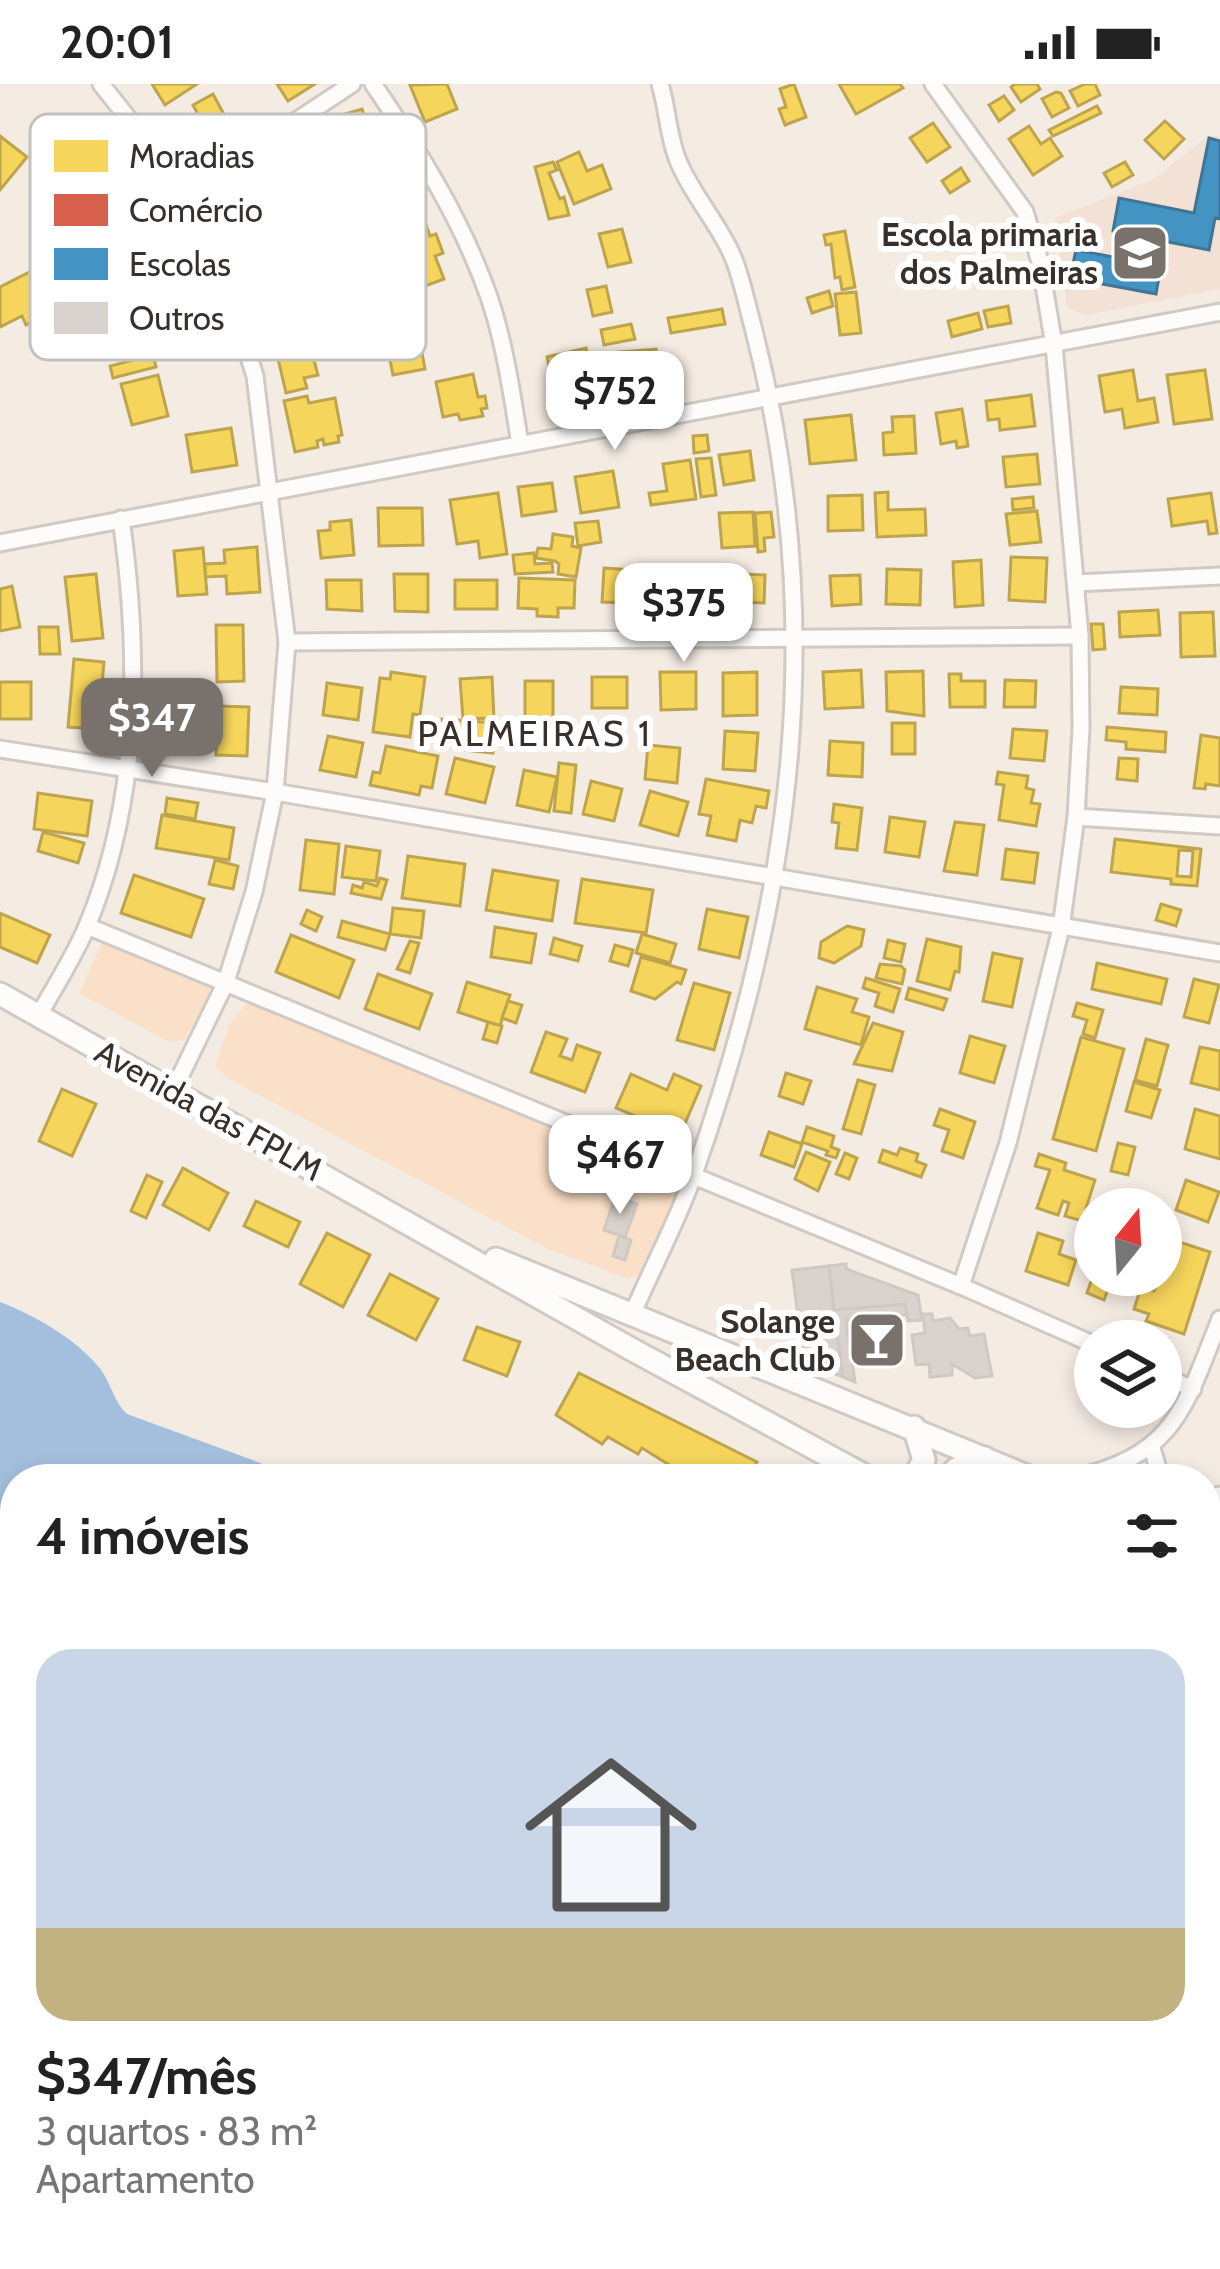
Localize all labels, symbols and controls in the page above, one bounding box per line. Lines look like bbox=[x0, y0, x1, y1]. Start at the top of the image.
text: 20:01 bbox=[60, 15, 174, 69]
legend bbox=[30, 114, 426, 360]
text: Moradias bbox=[129, 136, 254, 176]
text: Comércio bbox=[129, 190, 263, 230]
place label: Escola primaria dos Palmeiras bbox=[881, 214, 1099, 292]
school or university icon: Escola primaria dos Palmeiras bbox=[1109, 222, 1171, 284]
text: Escolas bbox=[129, 244, 231, 284]
text: Outros bbox=[129, 298, 224, 338]
pin: $752 bbox=[544, 351, 686, 453]
text: $752 bbox=[573, 366, 657, 414]
pin: $375 bbox=[613, 563, 755, 665]
text: $375 bbox=[642, 578, 726, 626]
pin: $347 bbox=[81, 678, 223, 780]
text: $347 bbox=[108, 693, 196, 741]
district label: PALMEIRAS 1 bbox=[417, 711, 653, 755]
street label: Avenida das FPLM bbox=[88, 1031, 330, 1189]
pin: $467 bbox=[549, 1115, 691, 1217]
text: $467 bbox=[576, 1130, 664, 1178]
north arrow bbox=[1074, 1188, 1182, 1296]
map controls bbox=[1074, 1188, 1182, 1428]
place label: Solange Beach Club bbox=[675, 1301, 835, 1379]
bar icon: Solange Beach Club bbox=[846, 1309, 908, 1371]
button: layers bbox=[1074, 1320, 1182, 1428]
icon: filters bbox=[1119, 1503, 1185, 1569]
text: 4 imóveis bbox=[36, 1505, 249, 1567]
icon: home bbox=[503, 1727, 719, 1943]
text: $347/mês bbox=[36, 2045, 257, 2107]
text: 3 quartos · 83 m² bbox=[36, 2107, 317, 2155]
text: Apartamento bbox=[36, 2155, 255, 2203]

